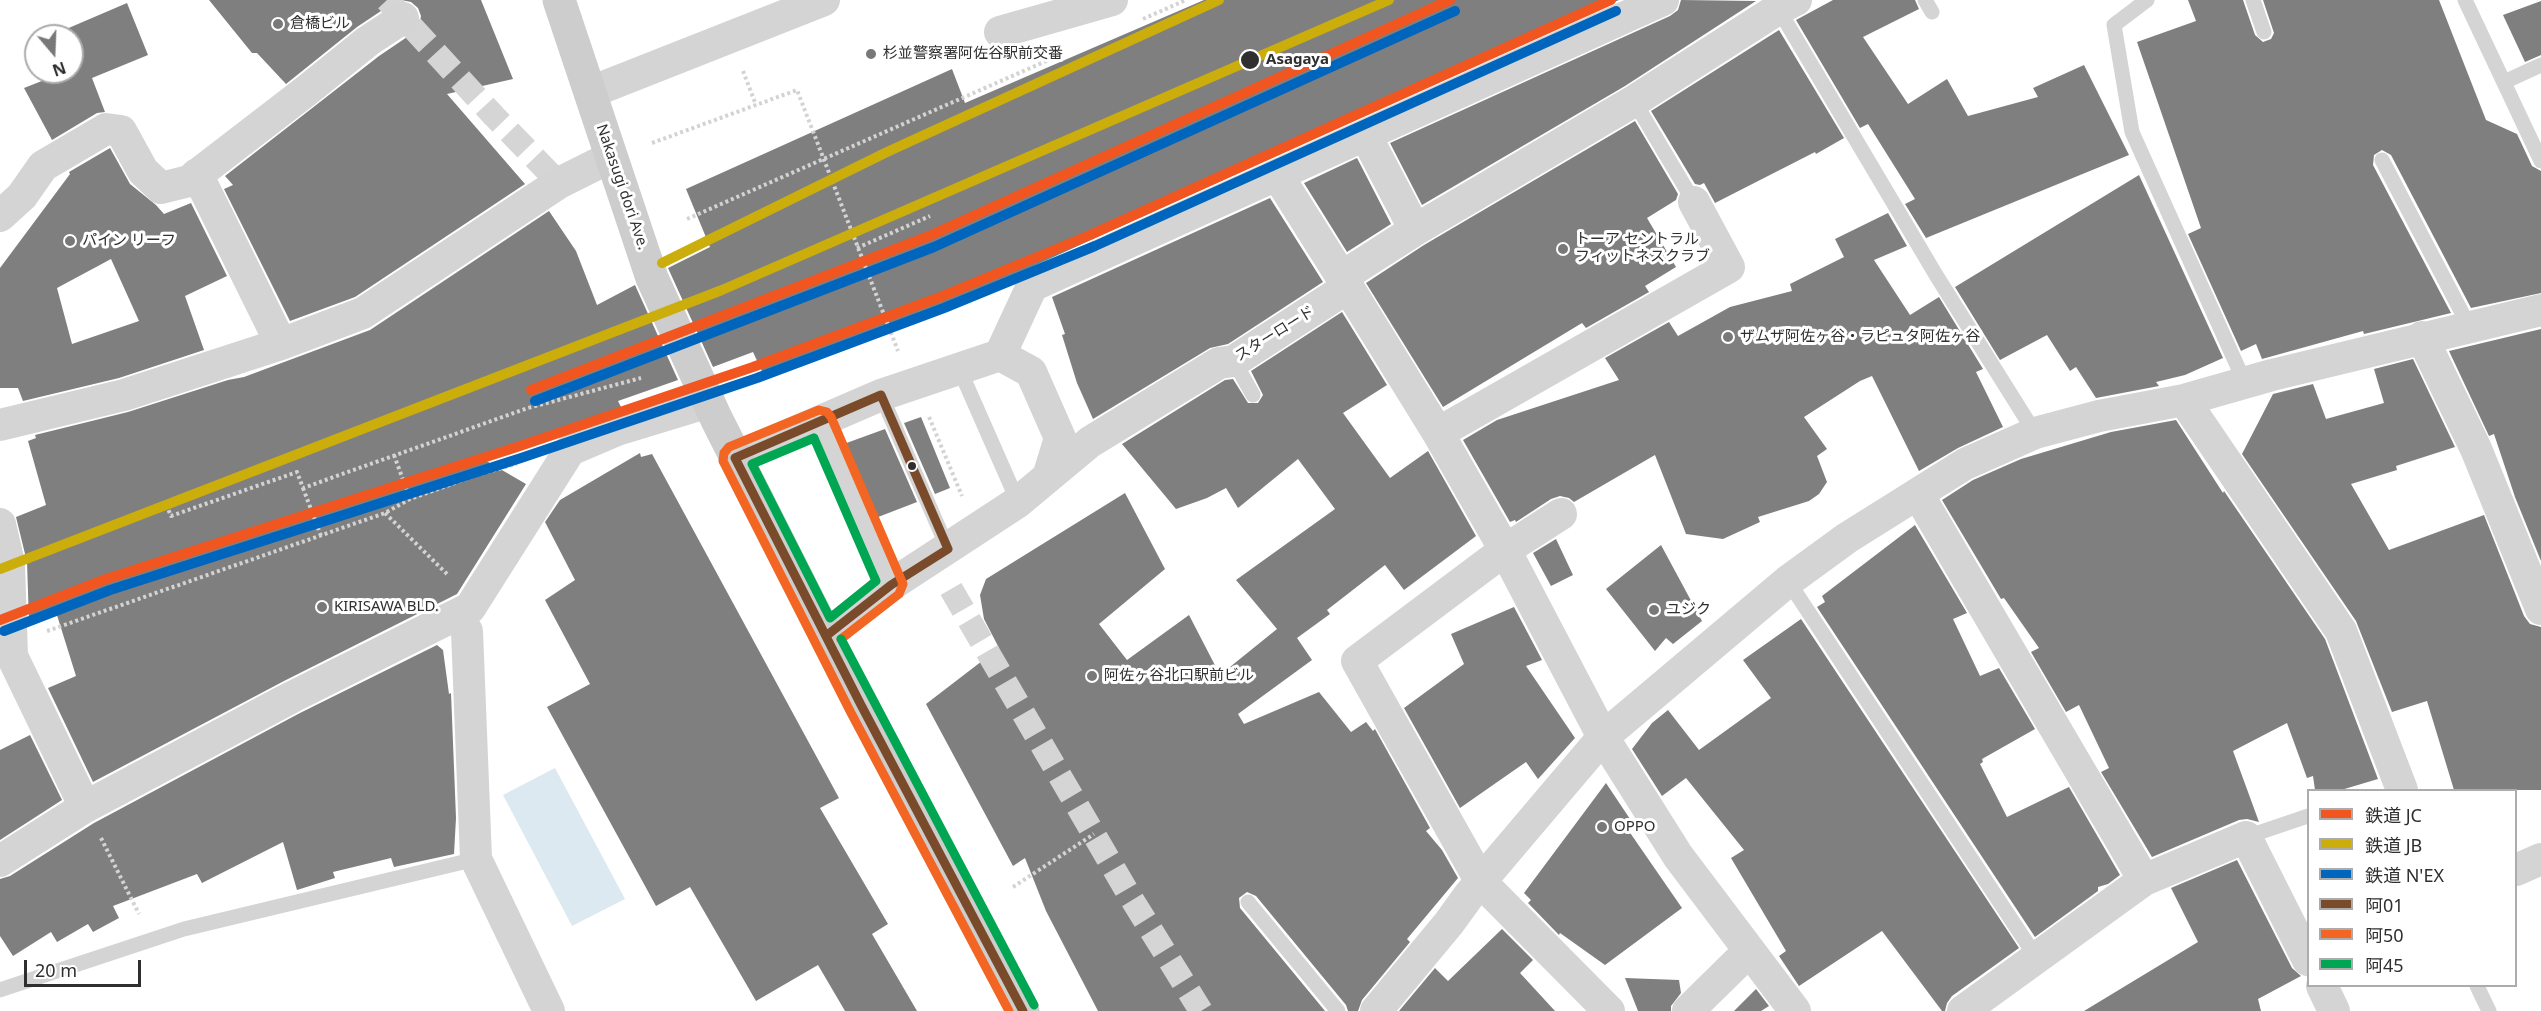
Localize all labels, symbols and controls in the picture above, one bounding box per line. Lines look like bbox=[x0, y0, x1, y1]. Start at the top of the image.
place label: 倉橋ビル bbox=[290, 15, 350, 33]
marker: 倉橋ビル bbox=[271, 17, 285, 31]
north arrow bbox=[24, 24, 84, 84]
place label: 杉並警察署阿佐谷駅前交番 bbox=[883, 45, 1063, 63]
marker: 杉並警察署阿佐谷駅前交番 bbox=[864, 47, 878, 61]
marker: Asagaya bbox=[1239, 49, 1261, 71]
place label: Asagaya bbox=[1266, 51, 1329, 69]
text: N bbox=[49, 57, 69, 82]
street label: Nakasugi dori Ave. bbox=[592, 122, 652, 252]
place label: トーア セントラル フィットネスクラブ bbox=[1575, 231, 1710, 266]
place label: パイン リーフ bbox=[82, 232, 176, 250]
marker: パイン リーフ bbox=[63, 234, 77, 248]
marker: トーア セントラル フィットネスクラブ bbox=[1556, 242, 1570, 256]
street label: スターロード bbox=[1232, 303, 1318, 365]
place label: ザムザ阿佐ヶ谷・ラピュタ阿佐ヶ谷 bbox=[1740, 328, 1980, 346]
marker: ザムザ阿佐ヶ谷・ラピュタ阿佐ヶ谷 bbox=[1721, 330, 1735, 344]
unlabelled marker bbox=[906, 460, 918, 472]
place label: KIRISAWA BLD. bbox=[334, 598, 439, 616]
marker: KIRISAWA BLD. bbox=[315, 600, 329, 614]
place label: ユジク bbox=[1666, 601, 1711, 619]
marker: ユジク bbox=[1647, 603, 1661, 617]
place label: 阿佐ヶ谷北口駅前ビル bbox=[1104, 667, 1254, 685]
marker: 阿佐ヶ谷北口駅前ビル bbox=[1085, 669, 1099, 683]
legend bbox=[2307, 789, 2517, 987]
text: 鉄道 JC bbox=[2365, 803, 2422, 827]
place label: OPPO bbox=[1614, 818, 1656, 836]
marker: OPPO bbox=[1595, 820, 1609, 834]
text: 鉄道 JB bbox=[2365, 833, 2422, 857]
text: 鉄道 N'EX bbox=[2365, 863, 2444, 887]
text: 阿01 bbox=[2365, 893, 2404, 917]
text: 阿50 bbox=[2365, 923, 2404, 947]
scale bar bbox=[27, 948, 144, 986]
text: 阿45 bbox=[2365, 953, 2404, 977]
text: 20 m bbox=[35, 958, 77, 982]

